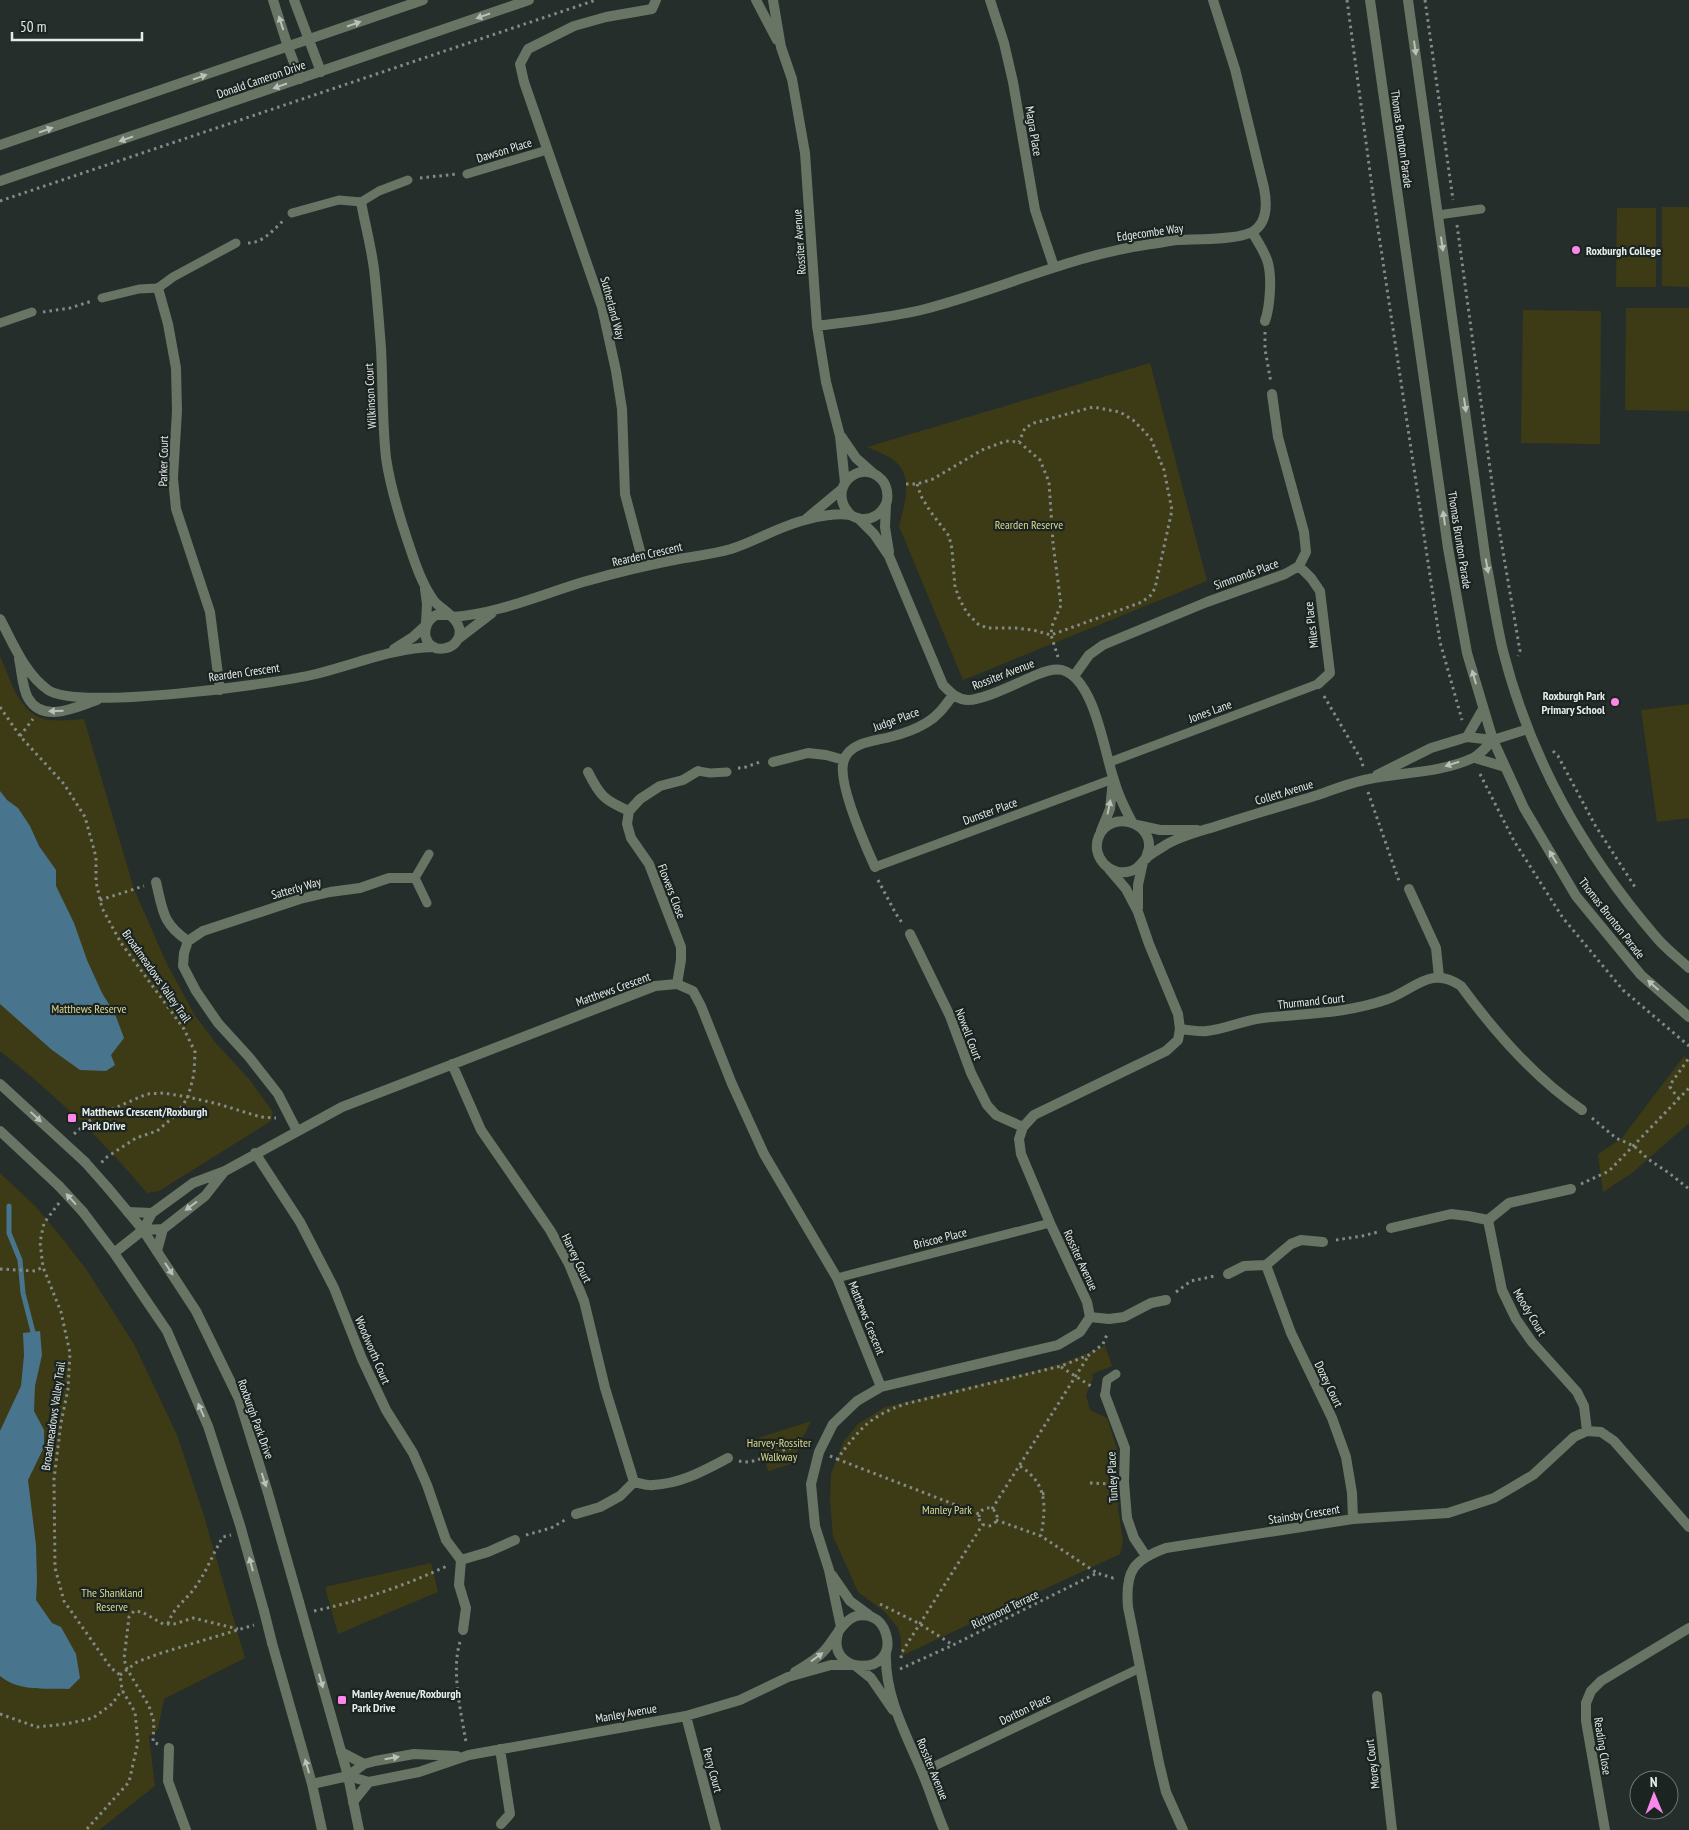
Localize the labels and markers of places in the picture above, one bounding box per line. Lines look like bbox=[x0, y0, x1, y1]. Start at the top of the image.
place label: Roxburgh College bbox=[1586, 243, 1661, 258]
marker: Roxburgh College bbox=[1570, 244, 1582, 256]
place label: Roxburgh Park Primary School bbox=[1542, 688, 1605, 717]
marker: Roxburgh Park Primary School bbox=[1609, 696, 1621, 708]
place label: Matthews Crescent/Roxburgh Park Drive bbox=[82, 1104, 207, 1133]
marker: Matthews Crescent/Roxburgh Park Drive bbox=[66, 1112, 78, 1124]
place label: Manley Avenue/Roxburgh Park Drive bbox=[352, 1686, 461, 1715]
marker: Manley Avenue/Roxburgh Park Drive bbox=[336, 1694, 348, 1706]

